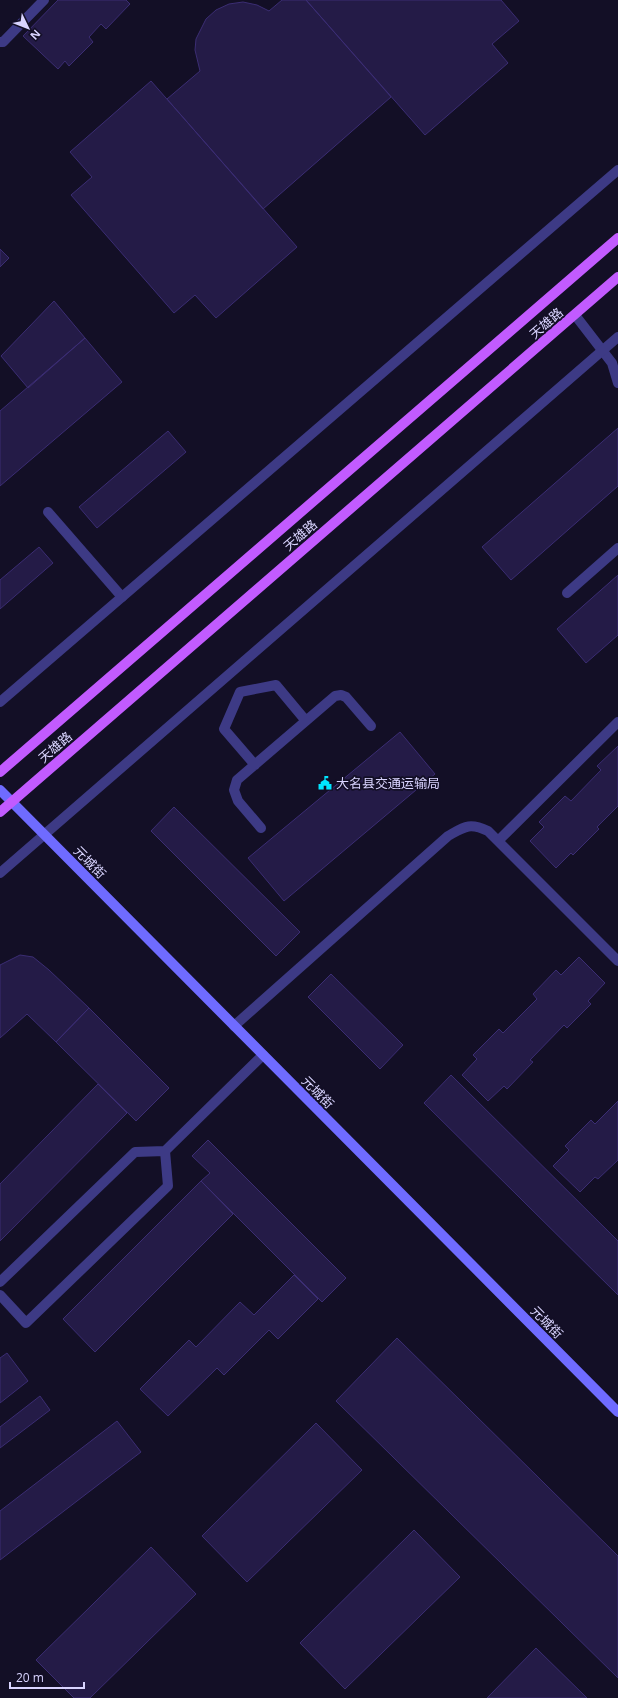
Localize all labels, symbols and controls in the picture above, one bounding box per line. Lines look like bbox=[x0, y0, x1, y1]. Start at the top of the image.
north arrow bbox=[8, 8, 48, 48]
text: N bbox=[27, 27, 44, 44]
street label: 天雄路 bbox=[525, 303, 567, 343]
street label: 天雄路 bbox=[279, 515, 321, 555]
street label: 天雄路 bbox=[34, 727, 76, 767]
place label: 大名县交通运输局 bbox=[336, 774, 440, 792]
public building icon: 大名县交通运输局 bbox=[317, 775, 333, 791]
street label: 元城街 bbox=[70, 842, 110, 882]
street label: 元城街 bbox=[298, 1072, 338, 1112]
street label: 元城街 bbox=[527, 1302, 567, 1342]
scale bar bbox=[10, 1664, 84, 1690]
text: 20 m bbox=[16, 1669, 44, 1686]

